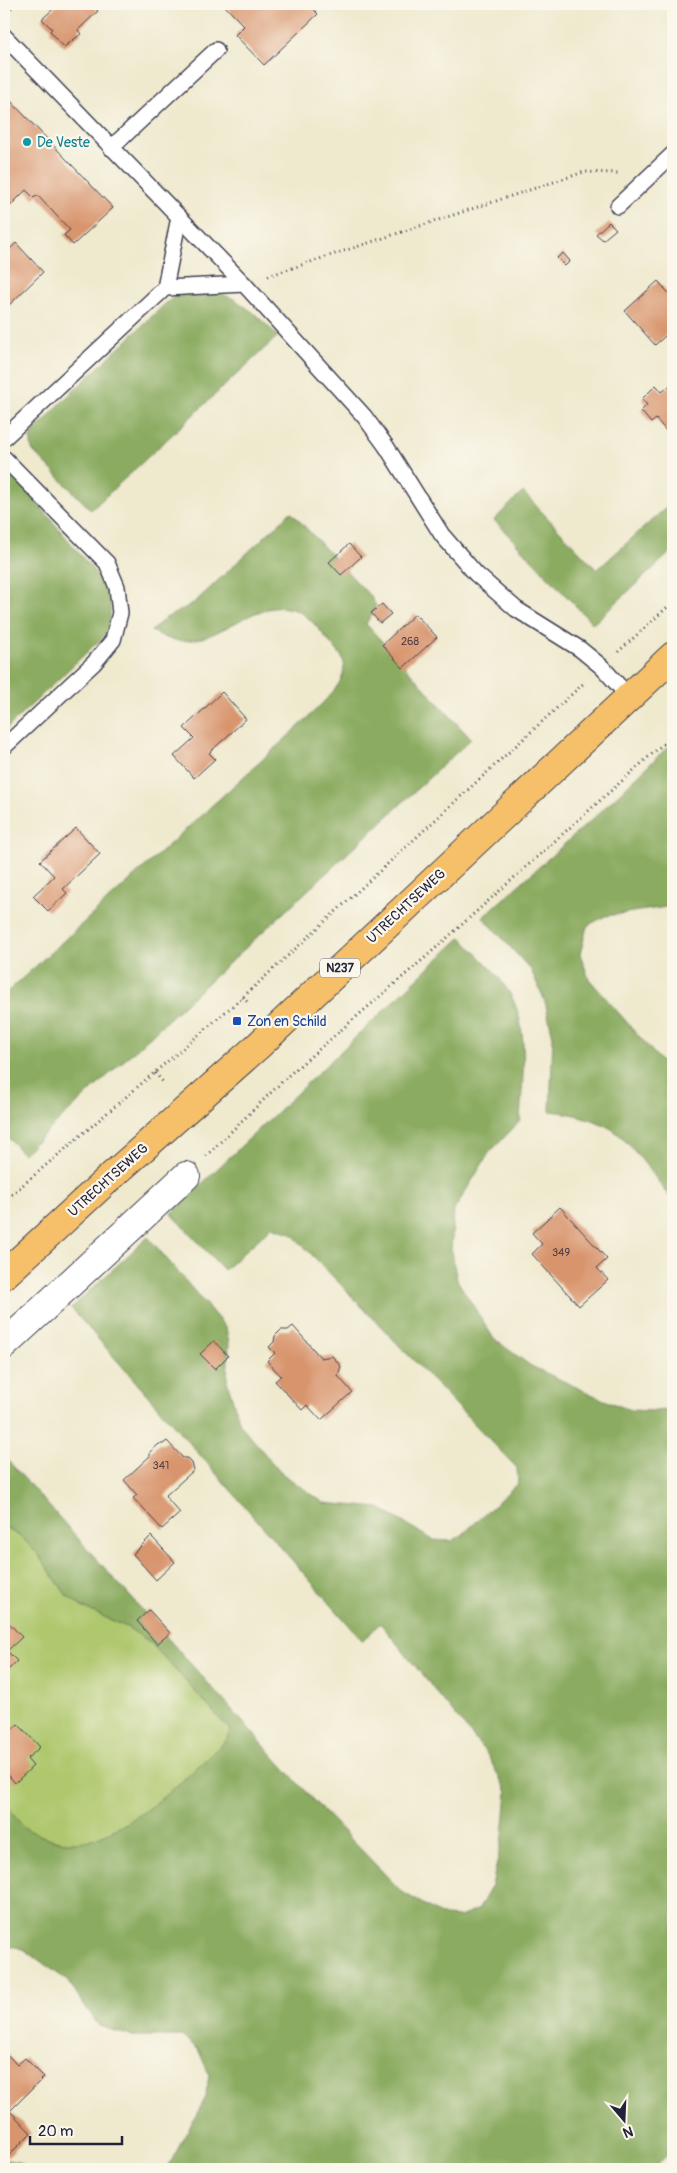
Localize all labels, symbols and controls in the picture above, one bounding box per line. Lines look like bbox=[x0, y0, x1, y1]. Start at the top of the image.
place label: De Veste bbox=[37, 134, 90, 151]
marker: De Veste bbox=[21, 136, 33, 148]
house number: 268 bbox=[401, 635, 419, 648]
street label: UTRECHTSEWEG bbox=[363, 865, 449, 947]
road number: N237 bbox=[320, 958, 360, 978]
place label: Zon en Schild bbox=[247, 1013, 327, 1030]
marker: Zon en Schild bbox=[231, 1015, 243, 1027]
street label: UTRECHTSEWEG bbox=[65, 1140, 151, 1220]
house number: 349 bbox=[552, 1246, 570, 1259]
house number: 341 bbox=[153, 1459, 169, 1472]
north arrow bbox=[600, 2096, 650, 2146]
scale bar bbox=[30, 2113, 122, 2145]
text: 20 m bbox=[38, 2122, 73, 2141]
text: N bbox=[621, 2122, 635, 2141]

